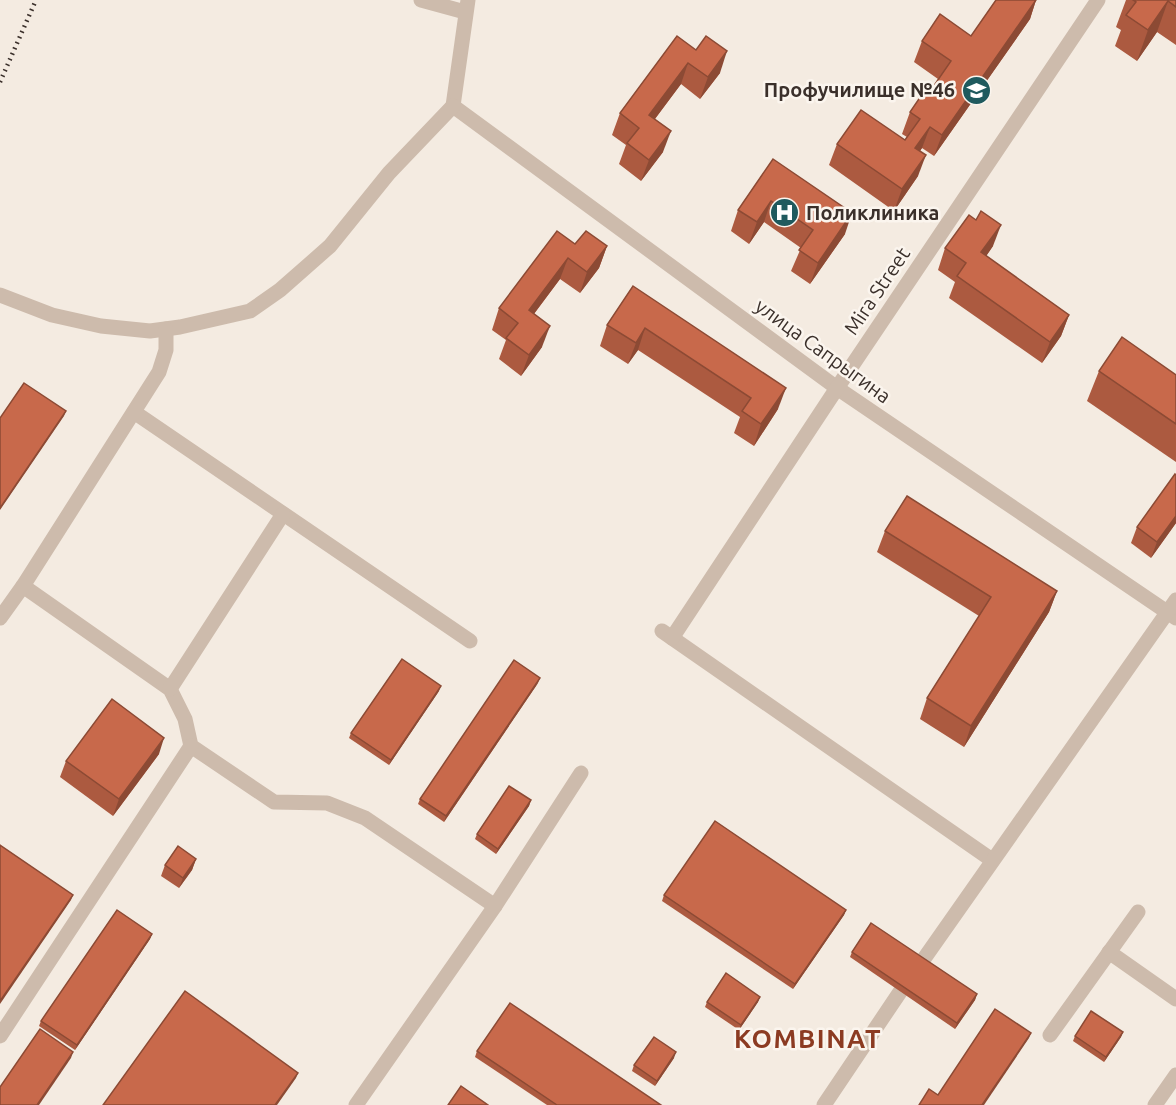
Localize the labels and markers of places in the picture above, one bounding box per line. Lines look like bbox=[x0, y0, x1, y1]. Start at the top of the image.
school or university icon: Профучилище №46 bbox=[960, 74, 992, 106]
place label: Профучилище №46 bbox=[764, 78, 955, 101]
hospital icon: Поликлиника bbox=[769, 197, 801, 229]
place label: Поликлиника bbox=[806, 201, 939, 224]

